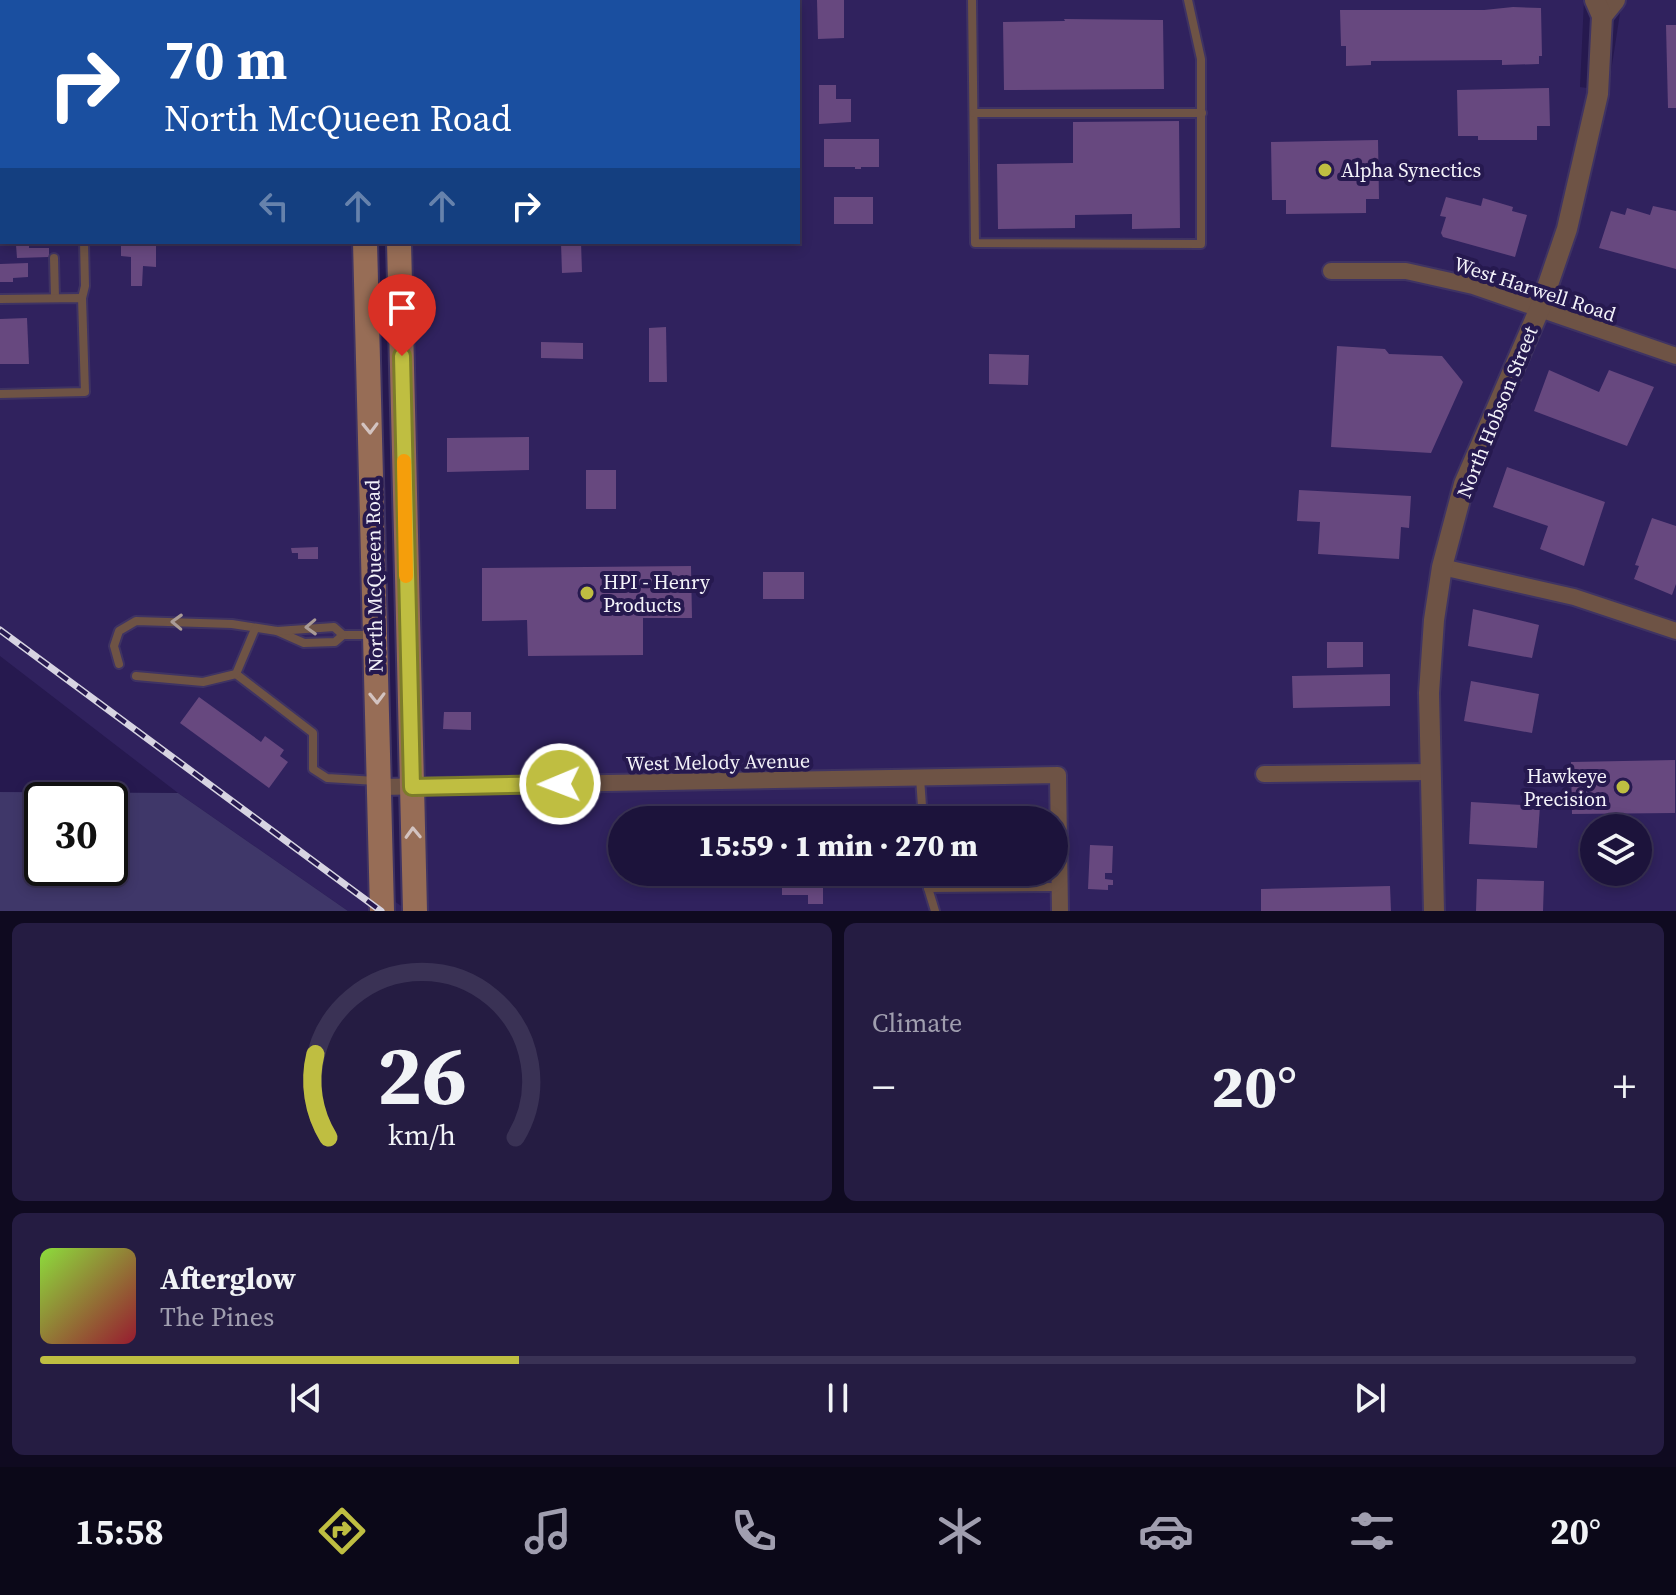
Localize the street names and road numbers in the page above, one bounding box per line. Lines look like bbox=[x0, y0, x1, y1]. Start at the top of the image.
street label: West Harwell Road bbox=[1450, 250, 1620, 329]
street label: North Hobson Street bbox=[1450, 321, 1544, 502]
street label: North McQueen Road bbox=[358, 479, 390, 673]
street label: West Melody Avenue bbox=[626, 746, 810, 778]

